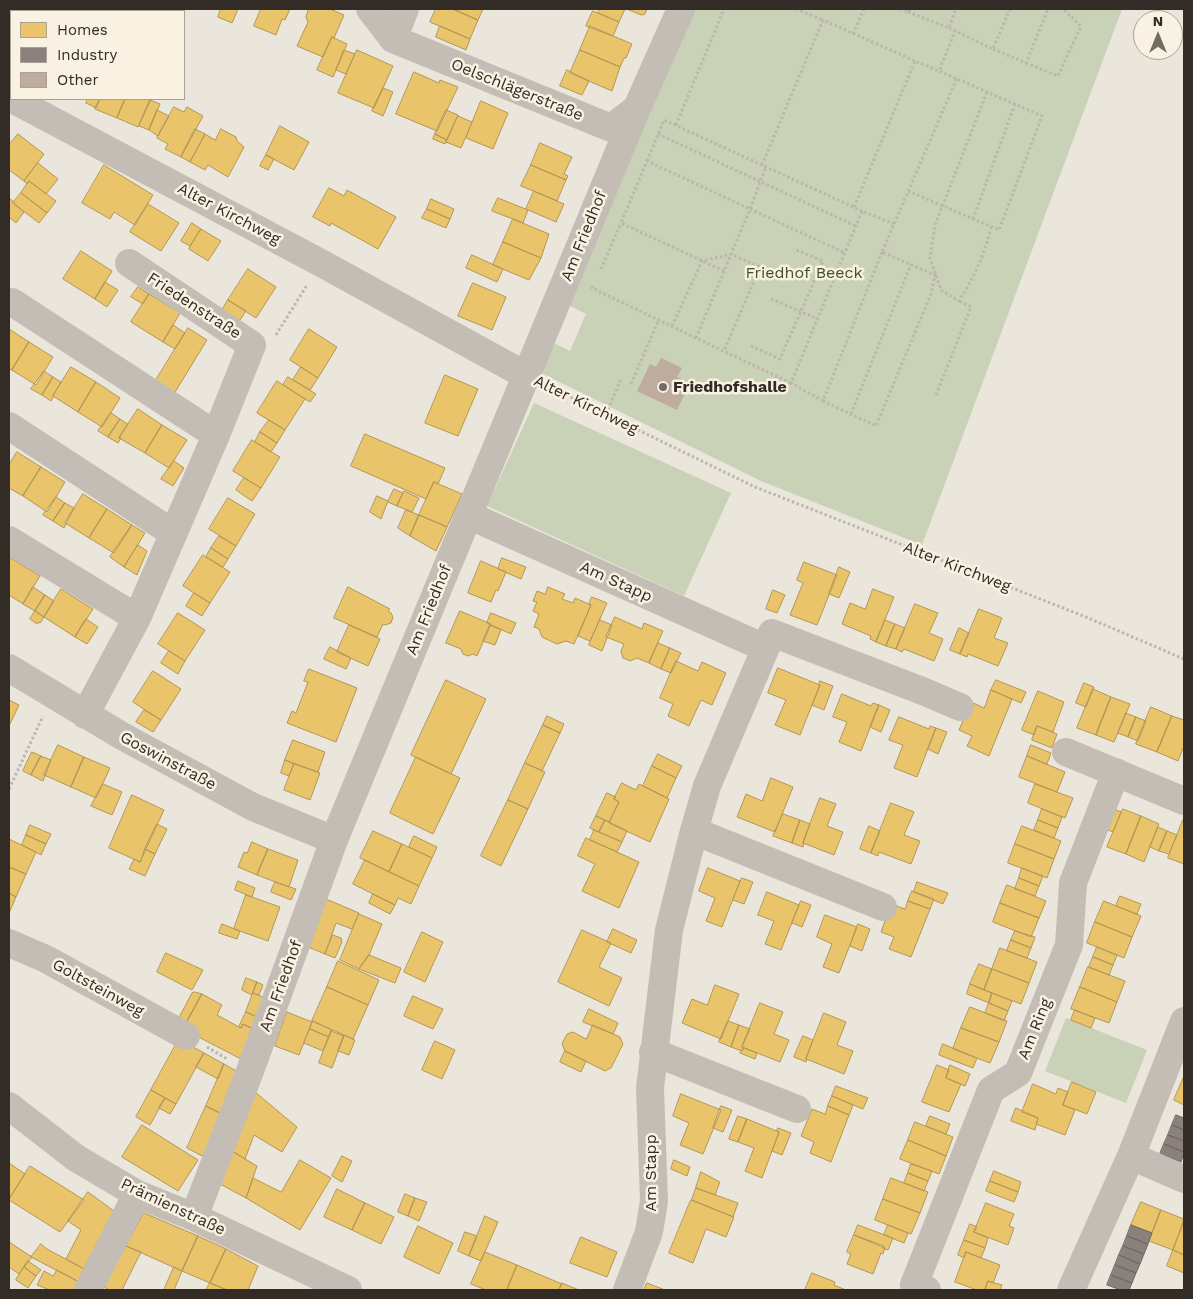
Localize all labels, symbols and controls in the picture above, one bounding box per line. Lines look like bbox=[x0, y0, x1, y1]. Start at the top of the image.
legend bbox=[10, 10, 185, 100]
north arrow bbox=[1133, 10, 1183, 60]
text: N bbox=[1153, 13, 1163, 29]
text: Homes bbox=[57, 21, 108, 39]
text: Industry bbox=[57, 46, 117, 64]
street label: Oelschlägerstraße bbox=[448, 55, 586, 125]
text: Other bbox=[57, 71, 99, 89]
street label: Alter Kirchweg bbox=[174, 179, 284, 249]
street label: Am Friedhof bbox=[557, 188, 611, 284]
park label: Friedhof Beeck bbox=[745, 263, 863, 283]
street label: Friedenstraße bbox=[144, 269, 244, 343]
street label: Alter Kirchweg bbox=[531, 371, 641, 439]
place label: Friedhofshalle bbox=[673, 377, 787, 397]
marker: Friedhofshalle bbox=[657, 381, 669, 393]
street label: Alter Kirchweg bbox=[900, 538, 1014, 596]
street label: Am Stapp bbox=[577, 558, 655, 606]
street label: Am Friedhof bbox=[402, 562, 456, 658]
street label: Goswinstraße bbox=[117, 728, 219, 794]
street label: Am Friedhof bbox=[256, 938, 306, 1034]
street label: Goltsteinweg bbox=[49, 955, 147, 1021]
street label: Am Ring bbox=[1014, 996, 1056, 1062]
street label: Am Stapp bbox=[641, 1134, 661, 1212]
street label: Prämienstraße bbox=[118, 1174, 228, 1240]

